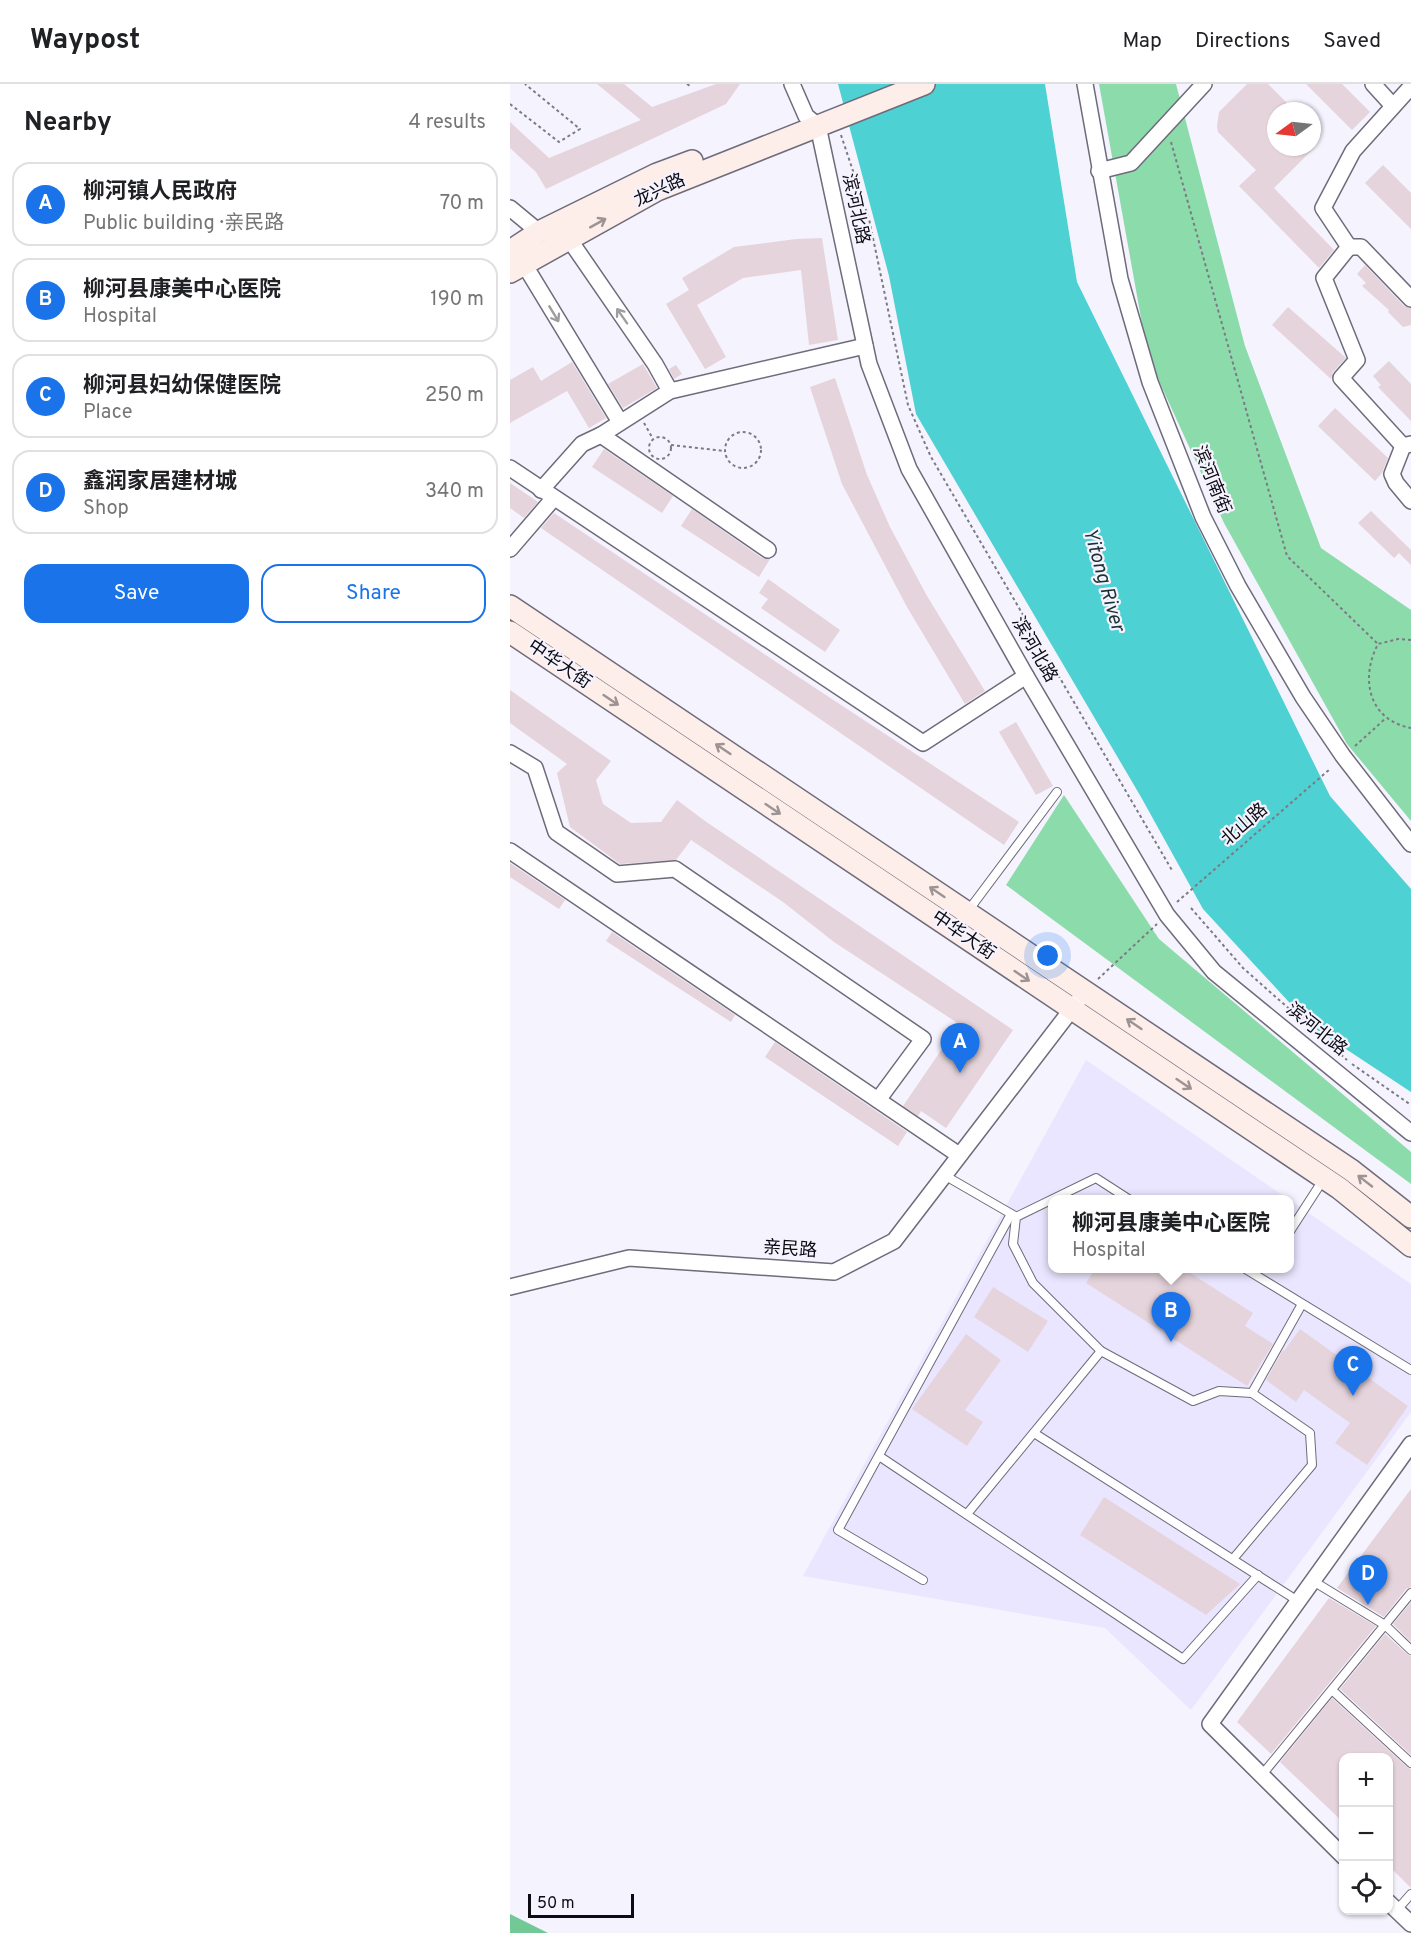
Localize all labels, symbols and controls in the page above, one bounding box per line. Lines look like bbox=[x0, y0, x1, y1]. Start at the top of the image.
text: Waypost bbox=[30, 23, 140, 59]
text: Map bbox=[1122, 28, 1162, 55]
text: Directions bbox=[1195, 28, 1290, 55]
text: Saved bbox=[1323, 28, 1381, 55]
north arrow bbox=[1267, 102, 1321, 156]
text: Nearby bbox=[24, 107, 112, 140]
text: 4 results bbox=[409, 110, 486, 136]
street label: 龙兴路 bbox=[631, 169, 689, 213]
street label: 滨河北路 bbox=[836, 171, 874, 247]
text: 柳河镇人民政府 bbox=[83, 179, 237, 206]
text: A bbox=[38, 191, 53, 217]
text: 70 m bbox=[440, 191, 484, 217]
text: Public building · 亲民路 bbox=[83, 211, 284, 237]
one-way arrow bbox=[589, 217, 606, 229]
text: 柳河县康美中心医院 bbox=[83, 277, 281, 304]
text: B bbox=[39, 287, 52, 313]
text: 190 m bbox=[430, 287, 484, 313]
text: Hospital bbox=[83, 304, 157, 330]
one-way arrow bbox=[547, 306, 560, 323]
one-way arrow bbox=[616, 309, 628, 325]
text: 柳河县妇幼保健医院 bbox=[83, 373, 281, 400]
text: C bbox=[39, 383, 52, 409]
text: 250 m bbox=[425, 383, 484, 409]
text: Place bbox=[83, 400, 133, 426]
street label: 滨河南街 bbox=[1187, 442, 1235, 518]
text: 鑫润家居建材城 bbox=[83, 469, 237, 496]
text: D bbox=[38, 479, 53, 505]
text: 340 m bbox=[425, 479, 484, 505]
text: Shop bbox=[83, 496, 129, 522]
water label: Yitong River bbox=[1076, 525, 1131, 636]
button: Save bbox=[24, 564, 249, 623]
button: Share bbox=[261, 564, 486, 623]
street label: 滨河北路 bbox=[1006, 613, 1062, 687]
street label: 中华大街 bbox=[523, 635, 595, 695]
one-way arrow bbox=[602, 694, 619, 706]
one-way arrow bbox=[714, 742, 731, 755]
street label: 北山路 bbox=[1217, 799, 1273, 851]
one-way arrow bbox=[764, 803, 781, 815]
one-way arrow bbox=[929, 886, 946, 898]
street label: 中华大街 bbox=[927, 906, 999, 966]
your location bbox=[1033, 941, 1062, 970]
one-way arrow bbox=[1013, 970, 1030, 982]
street label: 滨河北路 bbox=[1281, 998, 1351, 1062]
one-way arrow bbox=[1125, 1018, 1142, 1031]
pin: A bbox=[940, 1024, 980, 1073]
one-way arrow bbox=[1175, 1079, 1192, 1091]
one-way arrow bbox=[1357, 1174, 1373, 1187]
popup bbox=[1048, 1195, 1294, 1273]
text: 柳河县康美中心医院 bbox=[1072, 1211, 1270, 1238]
street label: 亲民路 bbox=[762, 1237, 818, 1263]
text: Hospital bbox=[1072, 1238, 1146, 1264]
pin: B bbox=[1152, 1292, 1190, 1342]
pin: C bbox=[1334, 1346, 1372, 1396]
pin: D bbox=[1348, 1556, 1388, 1605]
map controls bbox=[1339, 1753, 1393, 1915]
button: + bbox=[1339, 1753, 1393, 1807]
button: − bbox=[1339, 1807, 1393, 1861]
button: locate bbox=[1339, 1861, 1393, 1915]
scale bar bbox=[528, 1891, 634, 1918]
text: 50 m bbox=[537, 1894, 575, 1914]

